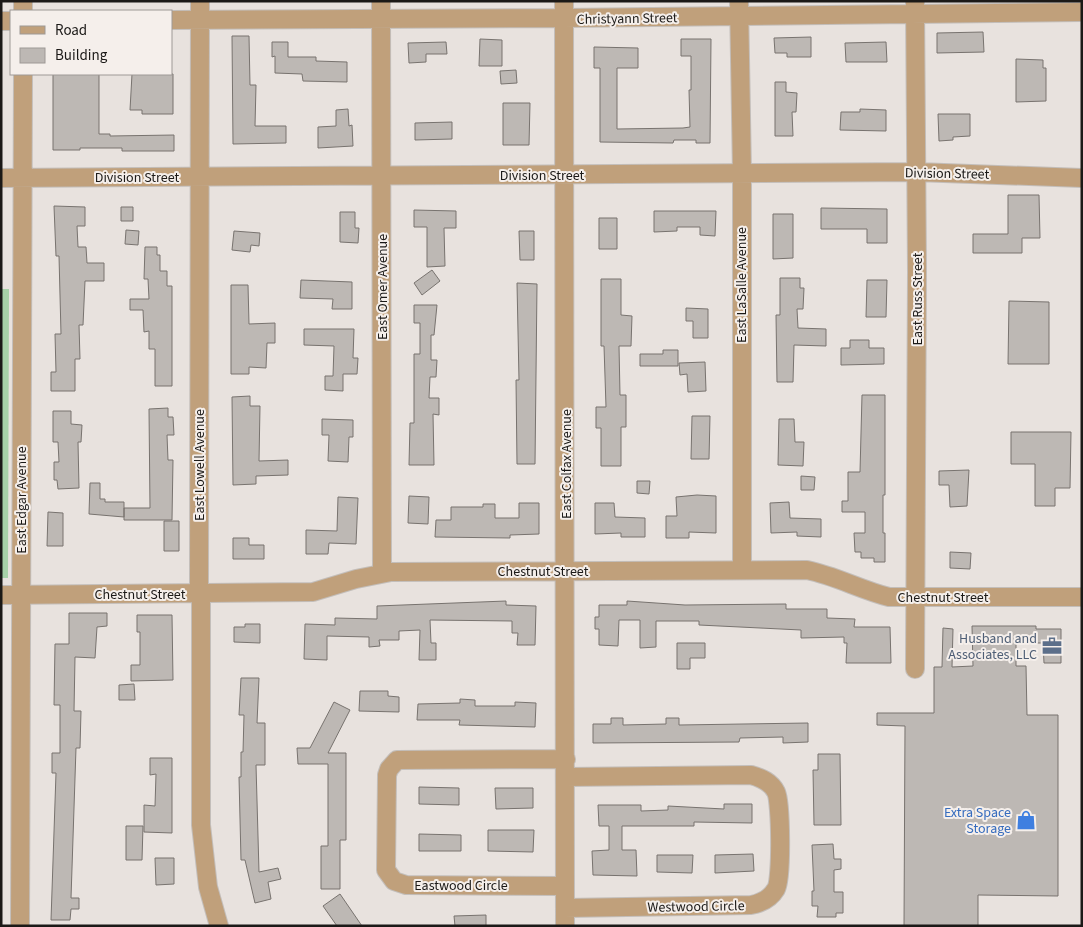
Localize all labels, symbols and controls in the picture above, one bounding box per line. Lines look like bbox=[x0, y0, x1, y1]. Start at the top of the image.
street label: Christyann Street bbox=[576, 8, 678, 30]
legend bbox=[10, 10, 172, 75]
text: Road bbox=[55, 20, 87, 41]
text: Building bbox=[55, 45, 108, 66]
street label: Division Street bbox=[905, 163, 990, 185]
street label: Division Street bbox=[500, 166, 584, 186]
street label: Division Street bbox=[95, 168, 179, 188]
street label: East LaSalle Avenue bbox=[732, 227, 752, 343]
street label: East Omer Avenue bbox=[373, 234, 393, 340]
street label: East Russ Street bbox=[908, 252, 928, 345]
street label: East Lowell Avenue bbox=[190, 409, 210, 521]
street label: East Colfax Avenue bbox=[557, 409, 577, 519]
street label: East Edgar Avenue bbox=[12, 446, 32, 554]
street label: Chestnut Street bbox=[498, 562, 589, 582]
street label: Chestnut Street bbox=[95, 585, 186, 605]
street label: Chestnut Street bbox=[898, 588, 989, 608]
place label: Husband and Associates, LLC bbox=[948, 629, 1037, 665]
office icon: Husband and Associates, LLC bbox=[1041, 635, 1063, 657]
place label: Extra Space Storage bbox=[944, 803, 1011, 839]
shop icon: Extra Space Storage bbox=[1015, 809, 1037, 831]
street label: Eastwood Circle bbox=[414, 876, 508, 896]
street label: Westwood Circle bbox=[647, 896, 745, 918]

